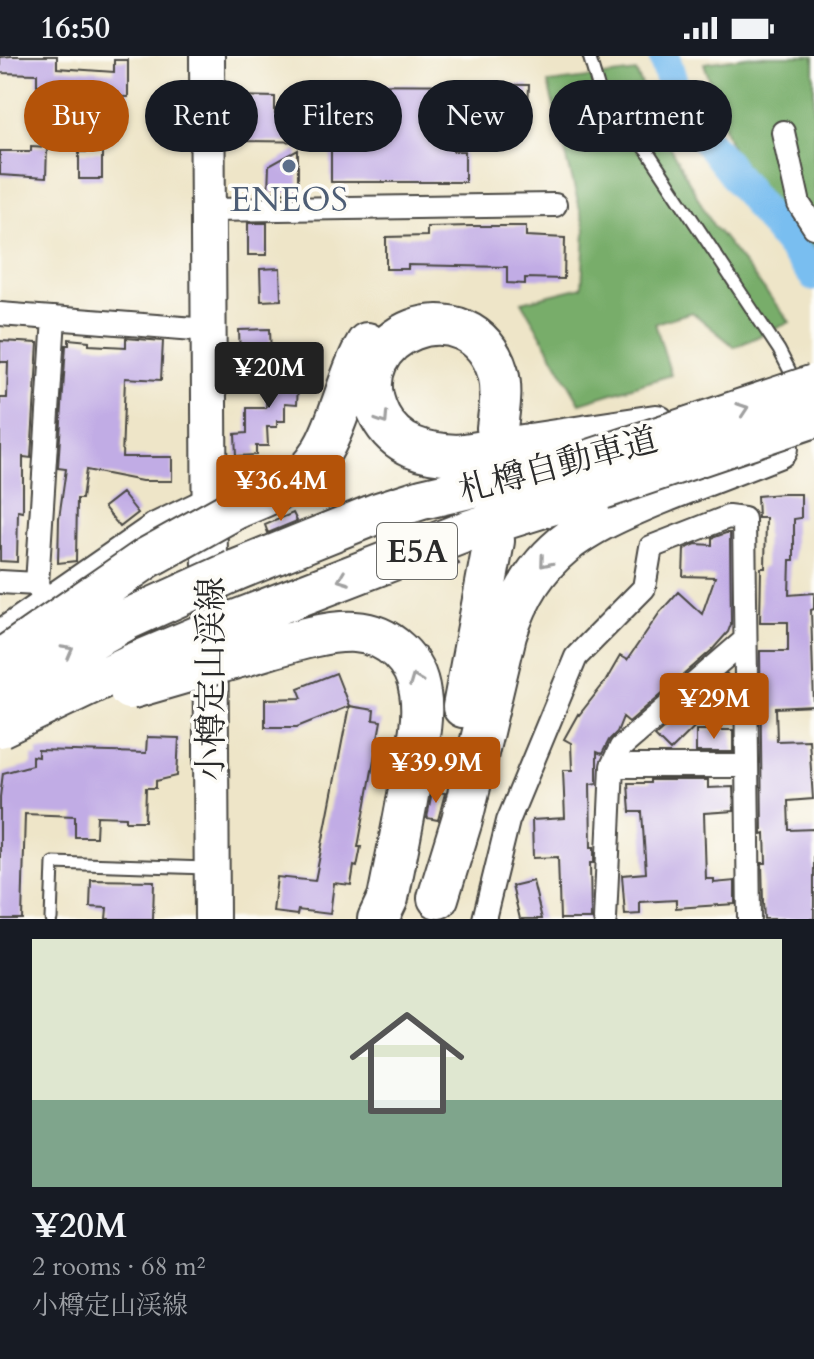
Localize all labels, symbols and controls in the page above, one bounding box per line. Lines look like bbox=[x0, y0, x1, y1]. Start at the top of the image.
text: 16:50 bbox=[40, 8, 110, 49]
chip: Buy bbox=[24, 80, 129, 152]
chip: Rent bbox=[145, 80, 258, 152]
chip: Filters bbox=[274, 80, 402, 152]
chip: New bbox=[418, 80, 533, 152]
chip: Apartment bbox=[549, 80, 732, 152]
marker: ENEOS bbox=[280, 157, 298, 175]
place label: ENEOS bbox=[230, 177, 348, 223]
pin: ¥20M bbox=[222, 342, 316, 410]
text: ¥20M bbox=[233, 350, 305, 385]
one-way arrow bbox=[736, 402, 750, 418]
one-way arrow bbox=[373, 410, 388, 424]
street label: 札樽自動車道 bbox=[454, 416, 663, 514]
pin: ¥36.4M bbox=[216, 455, 346, 523]
text: ¥36.4M bbox=[234, 463, 328, 498]
road number: E5A bbox=[377, 523, 457, 579]
one-way arrow bbox=[540, 553, 555, 568]
one-way arrow bbox=[337, 569, 351, 586]
street label: 小樽定山渓線 bbox=[188, 577, 234, 781]
one-way arrow bbox=[59, 645, 73, 661]
pin: ¥29M bbox=[667, 673, 761, 741]
one-way arrow bbox=[409, 674, 425, 688]
text: ¥29M bbox=[678, 681, 750, 716]
pin: ¥39.9M bbox=[371, 737, 501, 805]
text: ¥39.9M bbox=[389, 745, 483, 780]
icon: home bbox=[335, 991, 479, 1135]
text: ¥20M bbox=[32, 1203, 127, 1249]
text: 2 rooms · 68 m² bbox=[32, 1249, 205, 1284]
text: 小樽定山渓線 bbox=[32, 1288, 188, 1323]

